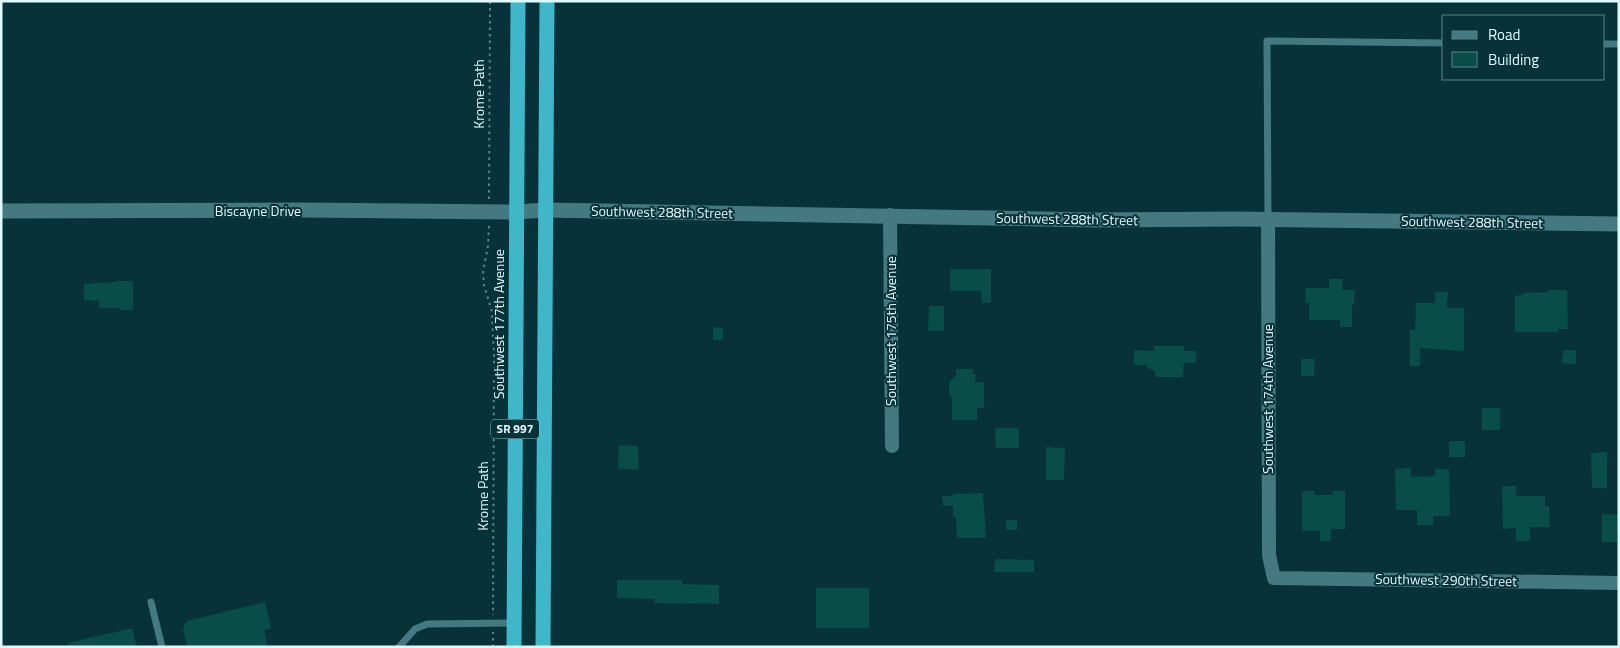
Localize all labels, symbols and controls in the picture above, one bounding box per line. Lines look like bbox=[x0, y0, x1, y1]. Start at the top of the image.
legend bbox=[1442, 15, 1605, 80]
text: Road bbox=[1488, 23, 1520, 46]
text: Building bbox=[1488, 48, 1539, 71]
street label: Krome Path bbox=[468, 59, 489, 129]
street label: Biscayne Drive bbox=[215, 200, 301, 221]
street label: Southwest 288th Street bbox=[591, 200, 733, 223]
street label: Southwest 288th Street bbox=[996, 207, 1138, 230]
street label: Southwest 288th Street bbox=[1401, 210, 1543, 233]
street label: Southwest 177th Avenue bbox=[488, 249, 509, 399]
street label: Southwest 175th Avenue bbox=[880, 256, 901, 406]
street label: Southwest 174th Avenue bbox=[1257, 324, 1278, 474]
road number: SR 997 bbox=[491, 419, 539, 438]
street label: Krome Path bbox=[472, 461, 493, 531]
street label: Southwest 290th Street bbox=[1375, 568, 1517, 591]

